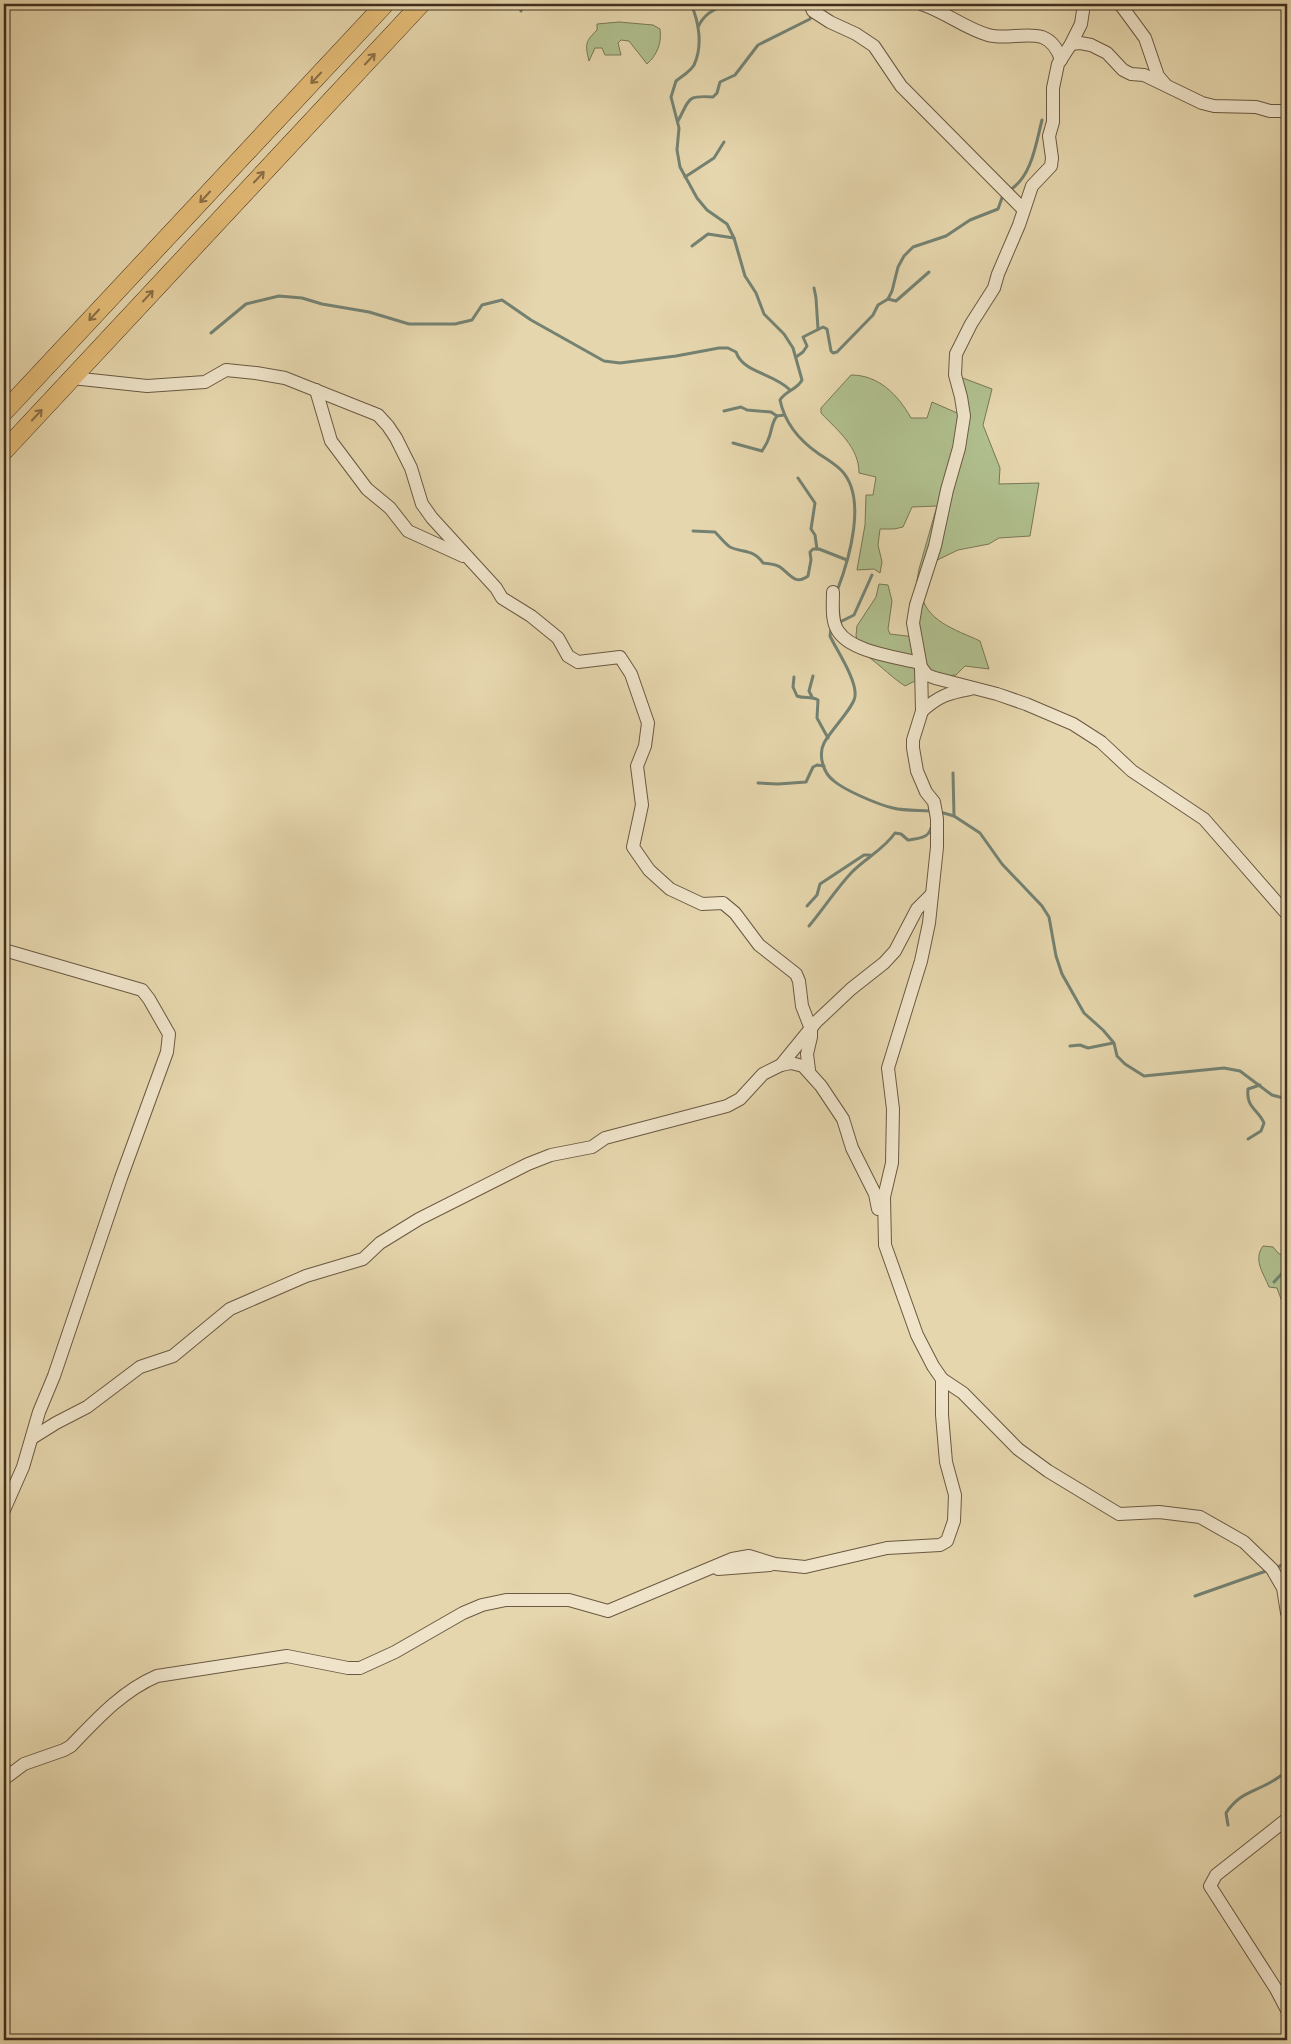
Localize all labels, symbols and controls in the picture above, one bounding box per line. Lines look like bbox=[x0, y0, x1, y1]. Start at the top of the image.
one-way arrow bbox=[364, 52, 376, 65]
one-way arrow bbox=[310, 71, 322, 84]
one-way arrow bbox=[253, 171, 265, 184]
one-way arrow bbox=[199, 190, 211, 203]
one-way arrow bbox=[142, 290, 154, 303]
one-way arrow bbox=[88, 309, 100, 322]
one-way arrow bbox=[31, 409, 43, 421]

